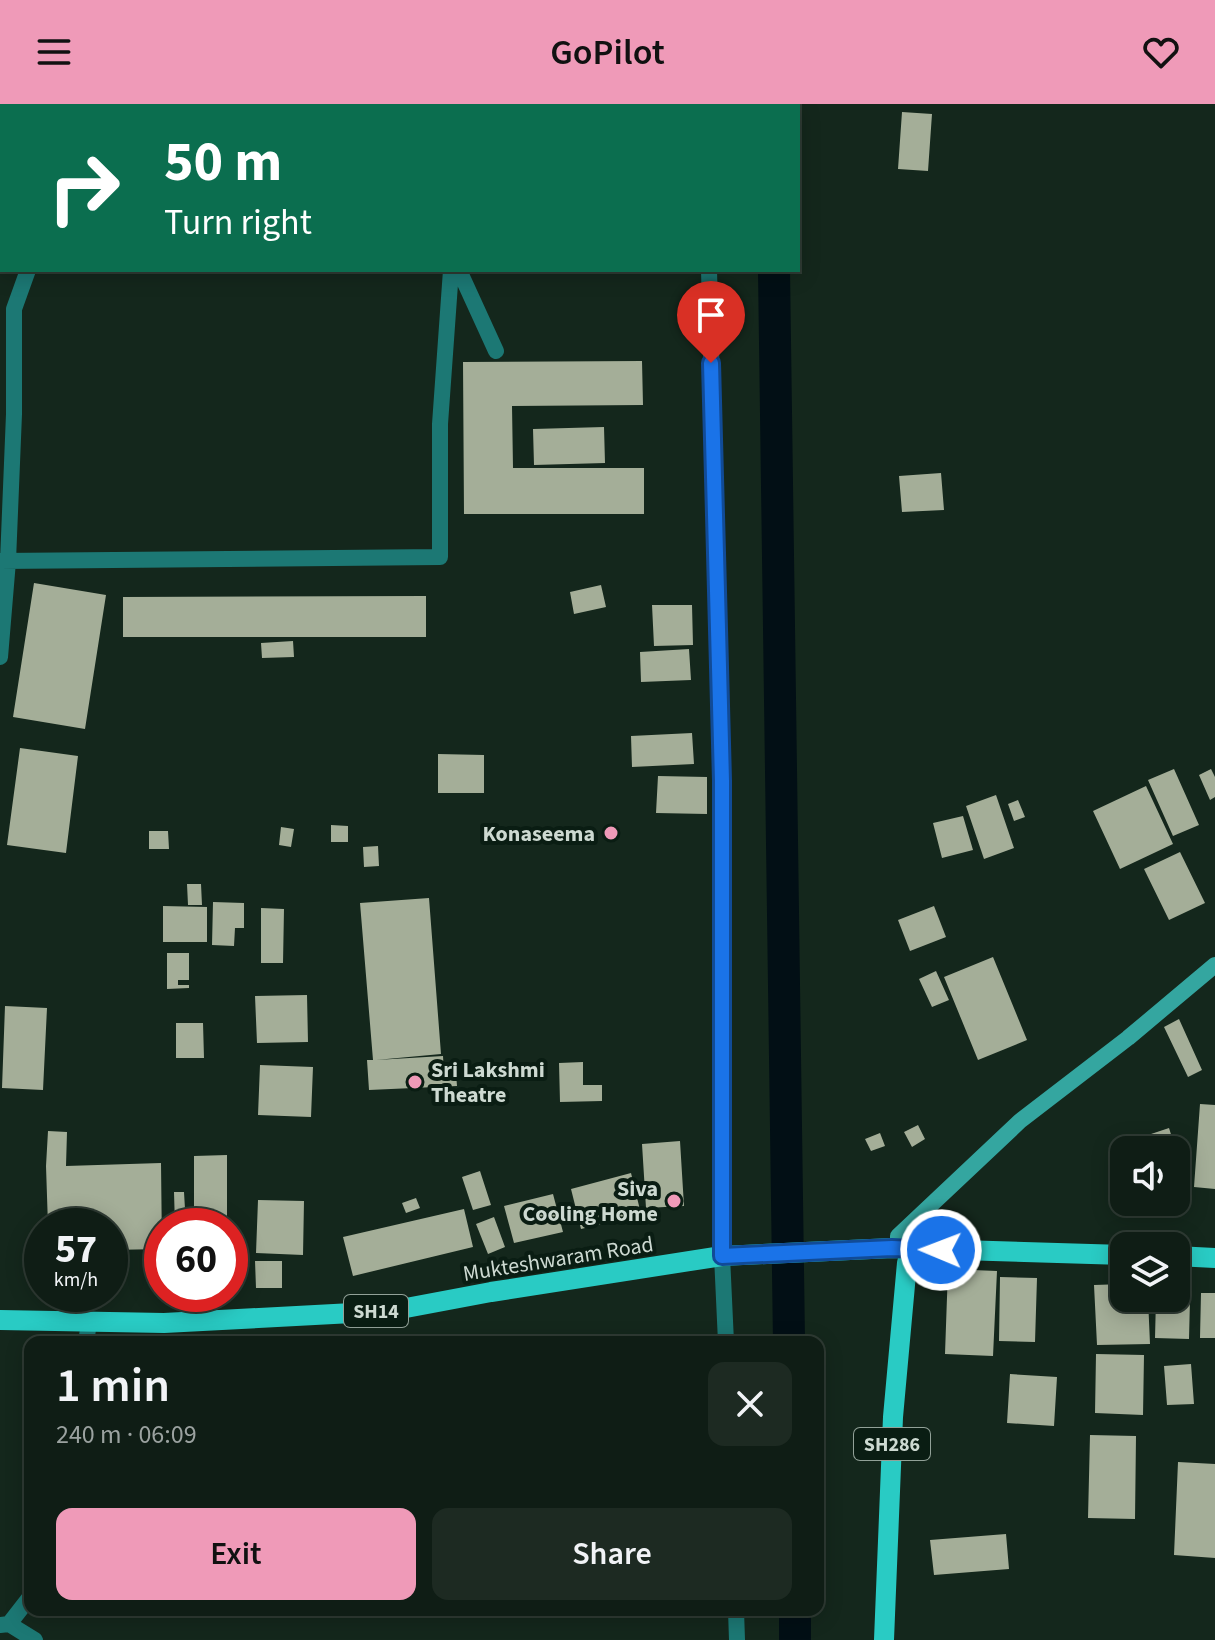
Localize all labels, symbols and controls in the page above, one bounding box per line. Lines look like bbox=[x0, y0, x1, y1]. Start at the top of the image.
text: GoPilot bbox=[550, 27, 665, 78]
icon: menu bbox=[32, 30, 76, 74]
icon: heart bbox=[1139, 30, 1183, 74]
text: 50 m bbox=[164, 123, 282, 202]
icon: right bbox=[32, 136, 136, 240]
text: Turn right bbox=[164, 197, 312, 248]
pin bbox=[677, 281, 745, 363]
icon: arrive bbox=[689, 293, 733, 337]
place label: Konaseema bbox=[482, 818, 595, 850]
marker: Konaseema bbox=[602, 824, 620, 842]
place label: Sri Lakshmi Theatre bbox=[431, 1054, 545, 1111]
marker: Sri Lakshmi Theatre bbox=[406, 1073, 424, 1091]
map controls bbox=[1110, 1136, 1190, 1312]
button: sound bbox=[1110, 1136, 1190, 1216]
place label: Siva Cooling Home bbox=[522, 1173, 658, 1230]
marker: Siva Cooling Home bbox=[665, 1192, 683, 1210]
speed limit sign: 60 bbox=[144, 1208, 248, 1312]
position arrow bbox=[899, 1208, 983, 1292]
text: 57 bbox=[55, 1221, 97, 1278]
street label: Mukteshwaram Road bbox=[461, 1228, 656, 1290]
button: layers bbox=[1110, 1232, 1190, 1312]
text: km/h bbox=[54, 1266, 98, 1294]
road number: SH14 bbox=[344, 1295, 408, 1327]
text: 1 min bbox=[56, 1352, 170, 1420]
button: close bbox=[708, 1362, 792, 1446]
text: 240 m · 06:09 bbox=[56, 1416, 197, 1453]
road number: SH286 bbox=[854, 1428, 930, 1460]
button: Exit bbox=[56, 1508, 416, 1600]
button: Share bbox=[432, 1508, 792, 1600]

